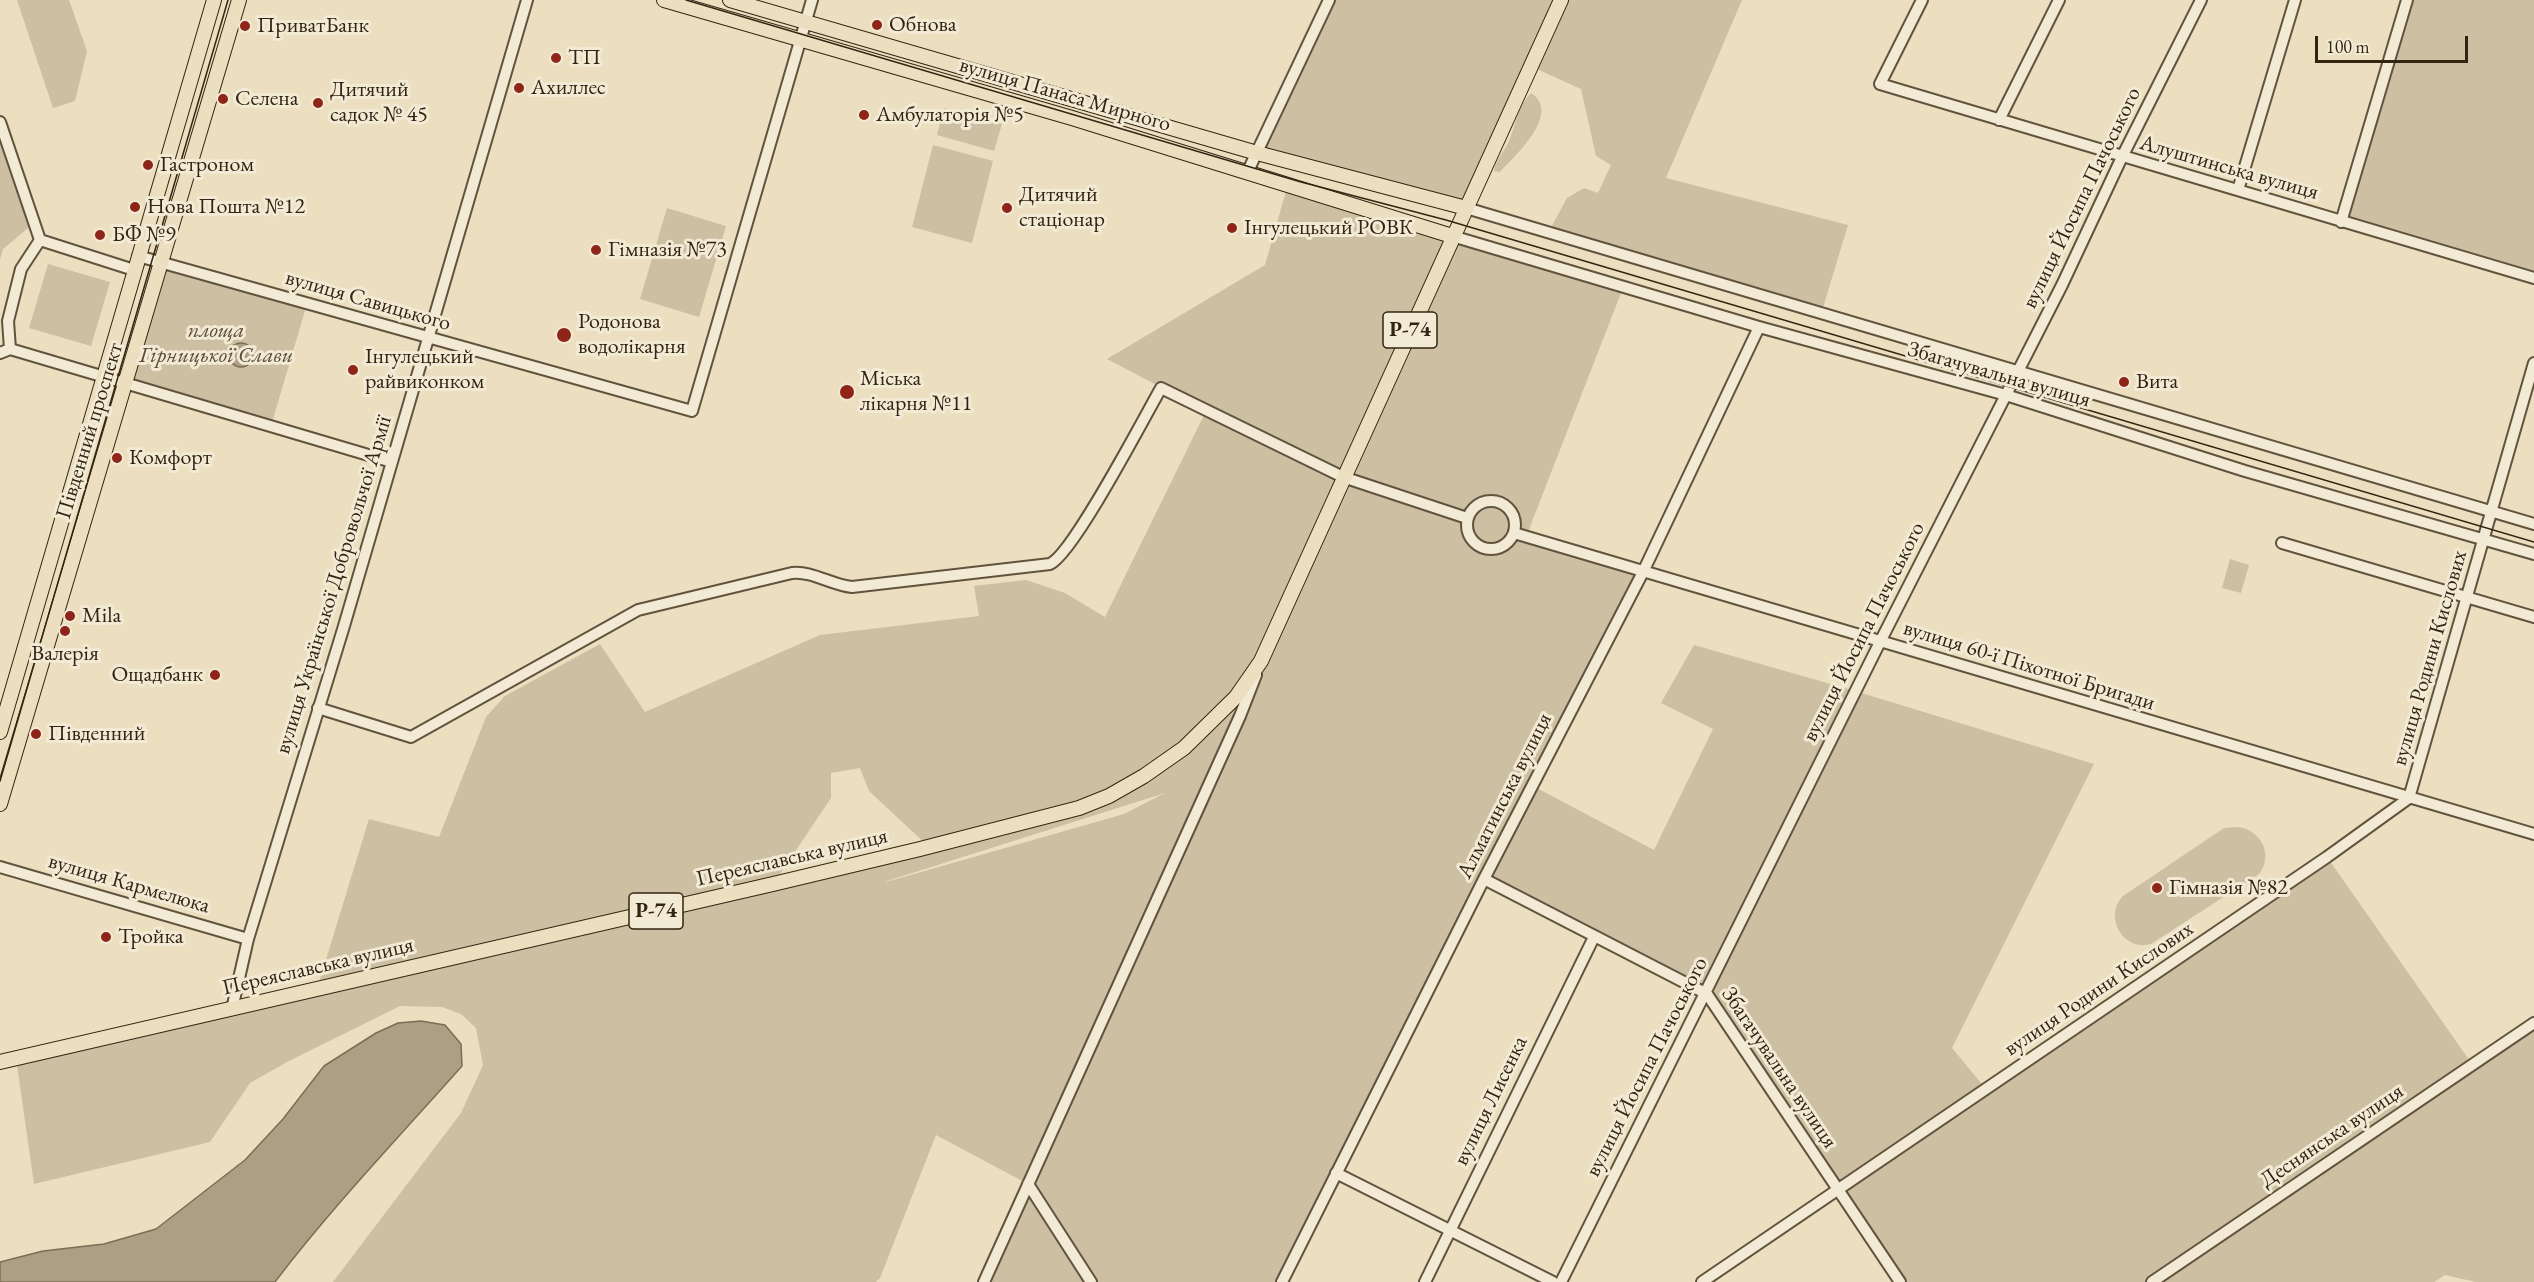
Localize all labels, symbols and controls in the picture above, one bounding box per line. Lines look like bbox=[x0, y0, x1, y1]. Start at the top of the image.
place label: Обнова bbox=[889, 12, 957, 38]
place label: ПриватБанк bbox=[257, 13, 369, 39]
marker: Обнова bbox=[870, 18, 884, 32]
marker: ПриватБанк bbox=[238, 19, 252, 33]
scale bar bbox=[2318, 24, 2471, 62]
text: 100 m bbox=[2326, 35, 2370, 58]
place label: ТП bbox=[568, 45, 601, 71]
marker: ТП bbox=[549, 51, 563, 65]
street label: вулиця Панаса Мирного bbox=[956, 52, 1174, 138]
place label: Ахиллес bbox=[531, 75, 606, 101]
place label: Дитячий садок № 45 bbox=[330, 77, 428, 128]
marker: Ахиллес bbox=[512, 81, 526, 95]
street label: вулиця Йосипа Пачоського bbox=[2017, 83, 2147, 313]
place label: Селена bbox=[235, 86, 299, 112]
marker: Селена bbox=[216, 92, 230, 106]
marker: Дитячий садок № 45 bbox=[311, 96, 325, 110]
place label: Амбулаторія №5 bbox=[876, 102, 1024, 128]
marker: Амбулаторія №5 bbox=[857, 108, 871, 122]
street label: Алуштинська вулиця bbox=[2137, 130, 2321, 206]
place label: Гастроном bbox=[160, 152, 254, 178]
marker: Гастроном bbox=[141, 158, 155, 172]
place label: Дитячий стаціонар bbox=[1019, 182, 1105, 234]
place label: Нова Пошта №12 bbox=[147, 194, 305, 220]
marker: Нова Пошта №12 bbox=[128, 200, 142, 214]
marker: Дитячий стаціонар bbox=[1000, 201, 1014, 215]
place label: Інгулецький РОВК bbox=[1244, 215, 1413, 241]
marker: Інгулецький РОВК bbox=[1225, 221, 1239, 235]
place label: БФ №9 bbox=[112, 222, 176, 248]
marker: БФ №9 bbox=[93, 228, 107, 242]
place label: Гімназія №73 bbox=[608, 237, 727, 263]
marker: Гімназія №73 bbox=[589, 243, 603, 257]
street label: вулиця Савицького bbox=[282, 265, 454, 337]
place label: Родонова водолікарня bbox=[578, 309, 686, 360]
road number: Р-74 bbox=[1383, 312, 1437, 348]
park label: площа Гірницької Слави bbox=[139, 318, 293, 370]
marker: Родонова водолікарня bbox=[555, 326, 573, 344]
street label: Збагачувальна вулиця bbox=[1905, 336, 2093, 414]
street label: Південний проспект bbox=[51, 340, 129, 522]
place label: Інгулецький райвиконком bbox=[365, 344, 484, 396]
marker: Інгулецький райвиконком bbox=[346, 363, 360, 377]
place label: Міська лікарня №11 bbox=[860, 366, 972, 418]
place label: Вита bbox=[2136, 369, 2178, 395]
marker: Вита bbox=[2117, 375, 2131, 389]
marker: Міська лікарня №11 bbox=[838, 383, 856, 401]
street label: вулиця Української Добровольчої Армії bbox=[270, 413, 398, 757]
place label: Комфорт bbox=[129, 445, 212, 471]
marker: Комфорт bbox=[110, 451, 124, 465]
street label: вулиця Йосипа Пачоського bbox=[1797, 518, 1931, 746]
street label: вулиця Родини Кислових bbox=[2387, 547, 2473, 769]
place label: Mila bbox=[82, 603, 121, 629]
marker: Mila bbox=[63, 609, 77, 623]
street label: вулиця 60-ї Піхотної Бригади bbox=[1900, 615, 2158, 717]
marker: Валерія bbox=[58, 624, 72, 638]
place label: Валерія bbox=[31, 641, 99, 667]
place label: Ощадбанк bbox=[111, 662, 203, 688]
marker: Ощадбанк bbox=[208, 668, 222, 682]
street label: Алматинська вулиця bbox=[1452, 709, 1558, 883]
place label: Південний bbox=[48, 721, 145, 747]
marker: Південний bbox=[29, 727, 43, 741]
street label: Переяславська вулиця bbox=[694, 823, 890, 893]
street label: вулиця Кармелюка bbox=[45, 848, 213, 920]
place label: Гімназія №82 bbox=[2169, 875, 2288, 901]
marker: Гімназія №82 bbox=[2150, 881, 2164, 895]
road number: Р-74 bbox=[629, 893, 683, 929]
street label: вулиця Родини Кислових bbox=[1999, 916, 2199, 1062]
place label: Тройка bbox=[118, 924, 183, 950]
marker: Тройка bbox=[99, 930, 113, 944]
street label: Переяславська вулиця bbox=[220, 932, 416, 1002]
street label: вулиця Йосипа Пачоського bbox=[1580, 953, 1714, 1181]
street label: Збагачувальна вулиця bbox=[1715, 982, 1843, 1154]
street label: вулиця Лисенка bbox=[1448, 1032, 1534, 1170]
street label: Деснянська вулиця bbox=[2255, 1078, 2409, 1194]

